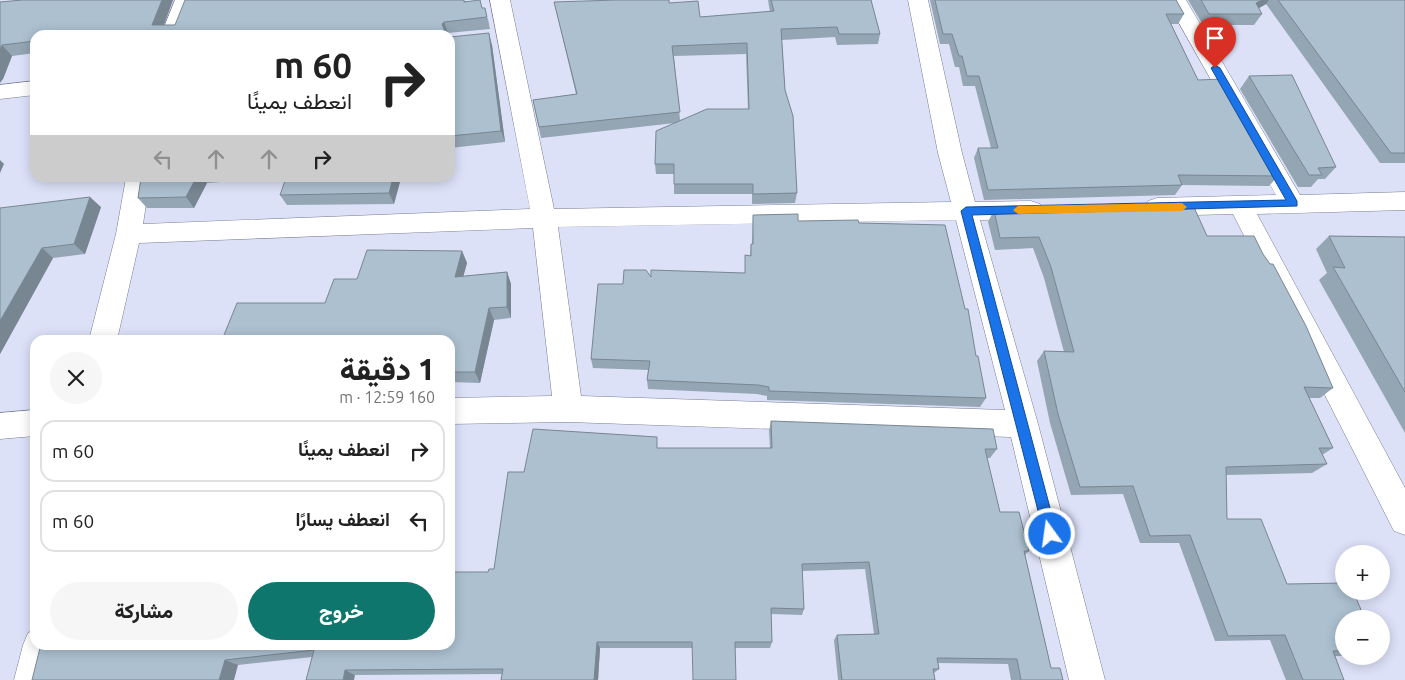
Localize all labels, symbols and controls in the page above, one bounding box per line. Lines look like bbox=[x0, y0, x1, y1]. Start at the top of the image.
pin bbox=[1194, 17, 1236, 68]
icon: arrive bbox=[1201, 24, 1229, 52]
text: 60 m bbox=[274, 45, 352, 85]
icon: right bbox=[370, 50, 435, 115]
text: انعطف يمينًا bbox=[247, 88, 352, 113]
icon: left bbox=[149, 145, 177, 173]
icon: ahead bbox=[202, 145, 230, 173]
icon: ahead bbox=[255, 145, 283, 173]
icon: right bbox=[308, 145, 336, 173]
button: close bbox=[50, 352, 102, 404]
text: 1 دقيقة bbox=[340, 352, 435, 386]
text: 160 m · 12:59 bbox=[339, 388, 435, 406]
icon: right bbox=[405, 437, 433, 465]
text: انعطف يمينًا bbox=[298, 438, 390, 460]
text: 60 m bbox=[52, 440, 94, 462]
icon: left bbox=[405, 507, 433, 535]
position arrow bbox=[1023, 507, 1075, 559]
text: انعطف يسارًا bbox=[296, 508, 390, 530]
text: 60 m bbox=[52, 510, 94, 532]
map controls bbox=[1335, 545, 1390, 665]
button: + bbox=[1335, 545, 1390, 600]
button: مشاركة bbox=[50, 582, 238, 640]
button: خروج bbox=[248, 582, 435, 640]
button: − bbox=[1335, 610, 1390, 665]

